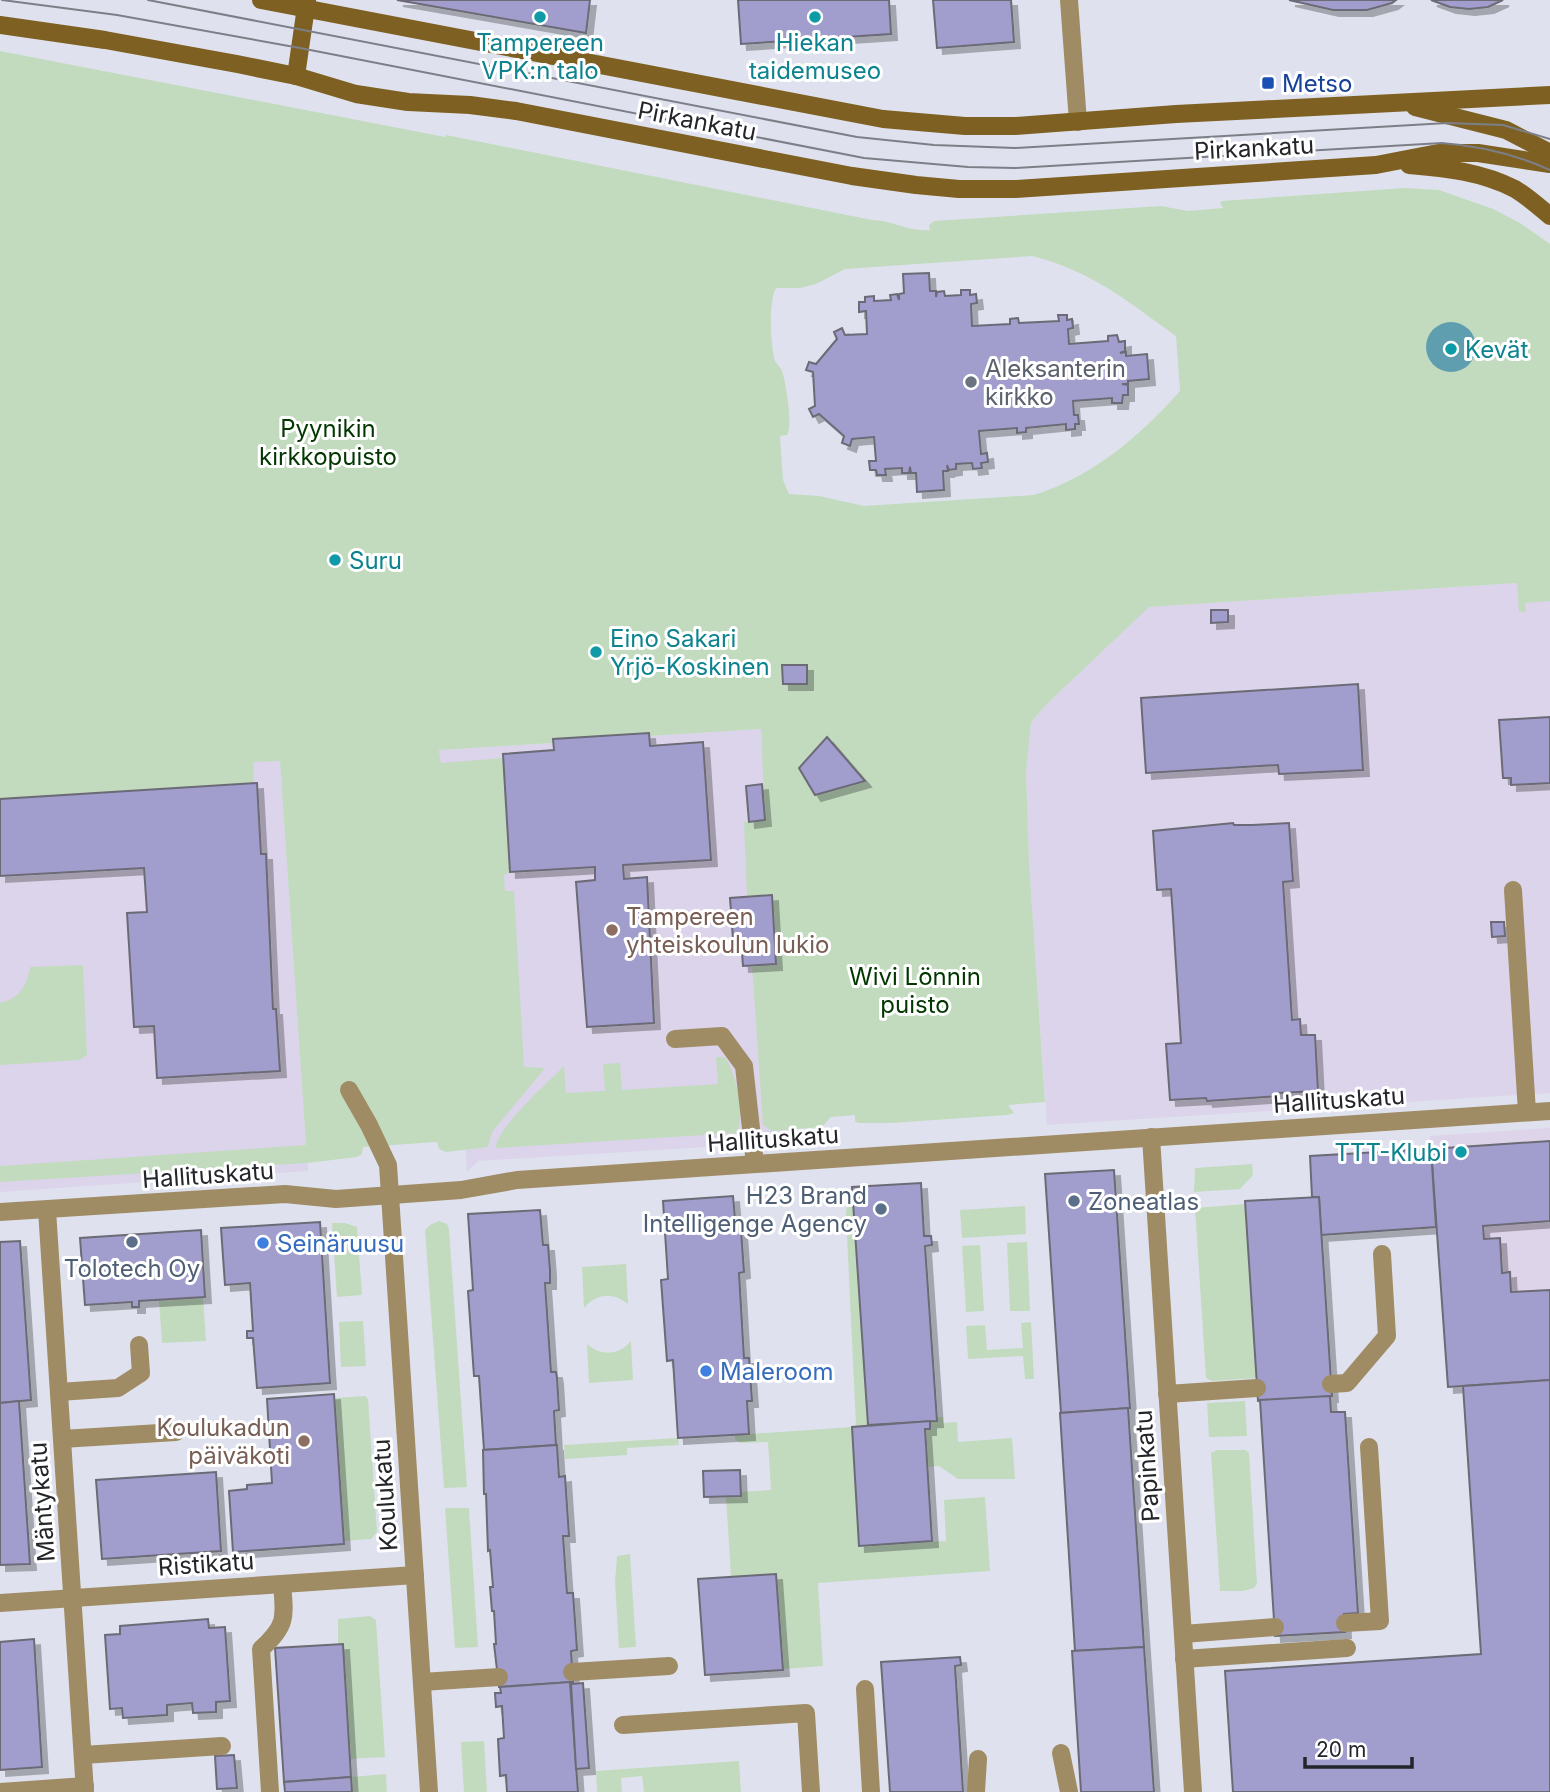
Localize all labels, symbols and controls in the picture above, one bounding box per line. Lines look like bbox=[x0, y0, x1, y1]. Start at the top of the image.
marker: Tampereen VPK:n talo bbox=[532, 9, 548, 25]
marker: Hiekan taidemuseo bbox=[807, 9, 823, 25]
place label: Tampereen VPK:n talo bbox=[476, 28, 604, 85]
place label: Hiekan taidemuseo bbox=[749, 28, 881, 85]
place label: Metso bbox=[1282, 69, 1352, 98]
marker: Metso bbox=[1260, 75, 1276, 91]
street label: Pirkankatu bbox=[635, 95, 759, 147]
street label: Pirkankatu bbox=[1193, 130, 1315, 166]
place label: Kevät bbox=[1465, 335, 1529, 364]
marker: Kevät bbox=[1443, 341, 1459, 357]
place label: Aleksanterin kirkko bbox=[985, 354, 1126, 411]
marker: Aleksanterin kirkko bbox=[963, 374, 979, 390]
park label: Pyynikin kirkkopuisto bbox=[259, 414, 397, 471]
place label: Suru bbox=[349, 546, 402, 575]
marker: Suru bbox=[327, 552, 343, 568]
place label: Eino Sakari Yrjö-Koskinen bbox=[610, 624, 770, 681]
marker: Eino Sakari Yrjö-Koskinen bbox=[588, 644, 604, 660]
place label: Tampereen yhteiskoulun lukio bbox=[626, 902, 829, 959]
marker: Tampereen yhteiskoulun lukio bbox=[604, 922, 620, 938]
park label: Wivi Lönnin puisto bbox=[849, 962, 981, 1019]
street label: Hallituskatu bbox=[1272, 1081, 1406, 1119]
street label: Hallituskatu bbox=[706, 1120, 840, 1158]
place label: TTT-Klubi bbox=[1335, 1138, 1447, 1167]
marker: TTT-Klubi bbox=[1453, 1144, 1469, 1160]
street label: Hallituskatu bbox=[141, 1156, 275, 1194]
place label: H23 Brand Intelligenge Agency bbox=[643, 1181, 867, 1238]
place label: Zoneatlas bbox=[1088, 1187, 1199, 1216]
marker: Zoneatlas bbox=[1066, 1193, 1082, 1209]
marker: H23 Brand Intelligenge Agency bbox=[873, 1201, 889, 1217]
place label: Seinäruusu bbox=[277, 1229, 404, 1258]
marker: Tolotech Oy bbox=[124, 1234, 140, 1250]
marker: Seinäruusu bbox=[255, 1235, 271, 1251]
place label: Tolotech Oy bbox=[64, 1254, 200, 1283]
place label: Maleroom bbox=[720, 1357, 833, 1386]
marker: Maleroom bbox=[698, 1363, 714, 1379]
street label: Papinkatu bbox=[1129, 1409, 1165, 1523]
place label: Koulukadun päiväkoti bbox=[157, 1413, 290, 1470]
marker: Koulukadun päiväkoti bbox=[296, 1433, 312, 1449]
street label: Koulukatu bbox=[367, 1438, 403, 1552]
street label: Mäntykatu bbox=[23, 1441, 61, 1563]
street label: Ristikatu bbox=[157, 1546, 255, 1582]
scale bar bbox=[1305, 1726, 1412, 1770]
text: 20 m bbox=[1316, 1737, 1366, 1762]

